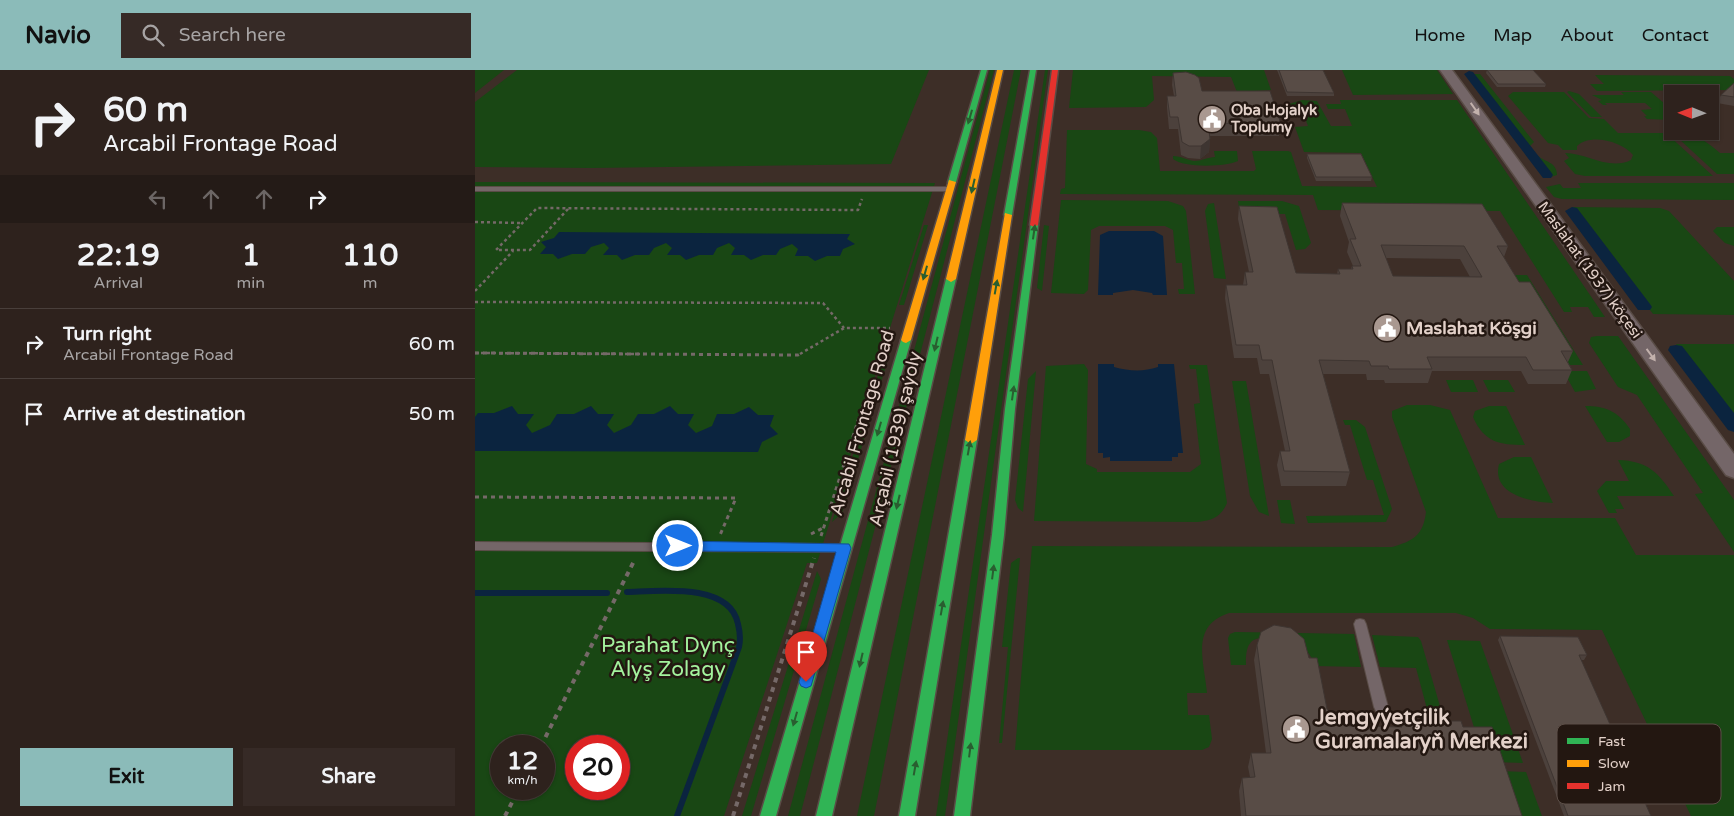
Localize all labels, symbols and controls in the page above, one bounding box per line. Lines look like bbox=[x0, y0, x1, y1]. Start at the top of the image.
search box bbox=[121, 13, 471, 58]
text: Navio bbox=[25, 21, 91, 50]
icon: search bbox=[139, 21, 167, 49]
text: Search here bbox=[179, 24, 286, 46]
text: Home bbox=[1414, 24, 1465, 46]
text: Map bbox=[1493, 24, 1532, 46]
text: About bbox=[1560, 24, 1614, 46]
text: Contact bbox=[1642, 24, 1709, 46]
north arrow bbox=[1664, 85, 1719, 140]
map controls bbox=[1664, 85, 1719, 140]
text: 60 m bbox=[103, 89, 188, 131]
icon: right bbox=[20, 90, 85, 155]
place label: Oba Hojalyk Toplumy bbox=[1230, 101, 1317, 137]
one-way arrow bbox=[1470, 102, 1480, 116]
public building icon: Oba Hojalyk Toplumy bbox=[1197, 104, 1227, 134]
one-way arrow bbox=[966, 109, 974, 124]
text: Arcabil Frontage Road bbox=[103, 131, 338, 157]
one-way arrow bbox=[969, 178, 977, 193]
icon: left bbox=[144, 185, 172, 213]
icon: ahead bbox=[197, 185, 225, 213]
icon: ahead bbox=[250, 185, 278, 213]
icon: right bbox=[303, 185, 331, 213]
street label: Maslahat (1937) köçesi bbox=[1534, 198, 1646, 342]
one-way arrow bbox=[1030, 223, 1038, 239]
text: 22:19 bbox=[77, 237, 160, 274]
text: 1 bbox=[241, 237, 260, 274]
text: 110 bbox=[342, 237, 398, 274]
one-way arrow bbox=[920, 265, 928, 280]
text: Arrival bbox=[94, 273, 143, 293]
text: min bbox=[237, 273, 265, 293]
text: m bbox=[363, 273, 377, 293]
one-way arrow bbox=[993, 279, 1001, 295]
public building icon: Maslahat Köşgi bbox=[1372, 313, 1402, 343]
place label: Maslahat Köşgi bbox=[1406, 317, 1537, 339]
text: Turn right bbox=[63, 323, 151, 345]
street label: Arcabil Frontage Road bbox=[825, 328, 899, 518]
icon: right bbox=[20, 330, 48, 358]
text: 60 m bbox=[409, 333, 455, 355]
one-way arrow bbox=[932, 336, 940, 351]
text: Arcabil Frontage Road bbox=[63, 345, 234, 365]
one-way arrow bbox=[1646, 348, 1657, 361]
street label: Arçabil (1939) şaýoly bbox=[864, 349, 926, 529]
one-way arrow bbox=[1009, 385, 1017, 401]
icon: arrive bbox=[20, 400, 48, 428]
text: Arrive at destination bbox=[63, 403, 246, 425]
text: 50 m bbox=[409, 403, 455, 425]
one-way arrow bbox=[875, 421, 883, 436]
one-way arrow bbox=[966, 439, 974, 455]
one-way arrow bbox=[894, 494, 902, 509]
position arrow bbox=[651, 519, 703, 571]
one-way arrow bbox=[989, 563, 997, 579]
one-way arrow bbox=[938, 599, 946, 615]
pin bbox=[785, 631, 827, 682]
park label: Parahat Dynç Alyş Zolagy bbox=[601, 633, 735, 682]
icon: arrive bbox=[792, 638, 820, 666]
one-way arrow bbox=[857, 653, 865, 668]
place label: Jemgyýetçilik Guramalaryň Merkezi bbox=[1314, 705, 1528, 754]
one-way arrow bbox=[791, 712, 799, 727]
public building icon: Jemgyýetçilik Guramalaryň Merkezi bbox=[1281, 714, 1311, 744]
legend bbox=[1557, 724, 1721, 804]
text: Fast bbox=[1598, 733, 1626, 750]
speed limit sign: 20 bbox=[565, 735, 630, 800]
one-way arrow bbox=[966, 742, 974, 758]
text: 12 bbox=[507, 746, 538, 776]
button: Exit bbox=[20, 748, 233, 806]
button: Share bbox=[243, 748, 455, 806]
text: Slow bbox=[1598, 755, 1630, 772]
one-way arrow bbox=[911, 760, 919, 776]
text: km/h bbox=[507, 773, 538, 787]
text: Jam bbox=[1598, 778, 1625, 795]

